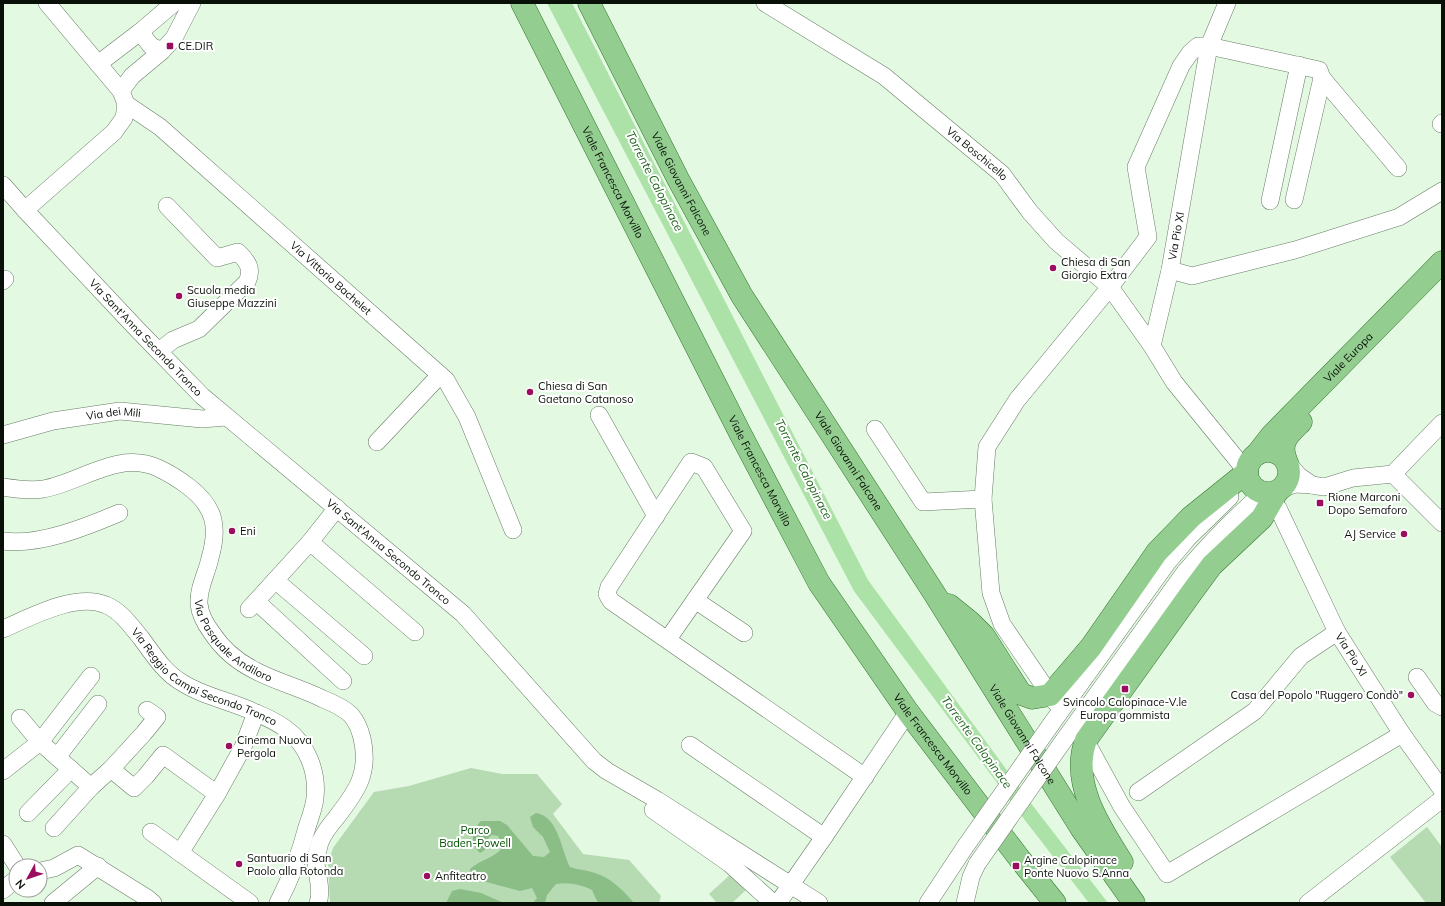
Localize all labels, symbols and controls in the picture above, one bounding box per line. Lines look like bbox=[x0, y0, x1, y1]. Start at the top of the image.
place label: CE.DIR bbox=[178, 39, 214, 53]
marker: CE.DIR bbox=[165, 41, 175, 51]
street label: Viale Francesca Morvillo bbox=[579, 124, 647, 240]
street label: Via Boschicello bbox=[944, 124, 1011, 183]
water label: Torrente Calopinace bbox=[623, 128, 687, 234]
street label: Viale Giovanni Falcone bbox=[648, 130, 715, 238]
street label: Via Pio XI bbox=[1165, 211, 1187, 261]
street label: Via Vittorio Bachelet bbox=[287, 238, 375, 318]
place label: Chiesa di San Giorgio Extra bbox=[1061, 255, 1131, 282]
marker: Chiesa di San Giorgio Extra bbox=[1048, 263, 1058, 273]
street label: Via Sant'Anna Secondo Tronco bbox=[86, 276, 205, 399]
place label: Scuola media Giuseppe Mazzini bbox=[187, 283, 277, 310]
marker: Scuola media Giuseppe Mazzini bbox=[174, 291, 184, 301]
street label: Viale Europa bbox=[1321, 329, 1376, 385]
place label: Chiesa di San Gaetano Catanoso bbox=[538, 379, 634, 406]
marker: Chiesa di San Gaetano Catanoso bbox=[525, 387, 535, 397]
street label: Via dei Mili bbox=[85, 404, 142, 423]
street label: Viale Giovanni Falcone bbox=[811, 409, 886, 513]
street label: Viale Francesca Morvillo bbox=[725, 413, 795, 529]
water label: Torrente Calopinace bbox=[772, 416, 836, 522]
place label: Rione Marconi Dopo Semaforo bbox=[1328, 490, 1407, 517]
street label: Via Sant'Anna Secondo Tronco bbox=[324, 496, 453, 608]
marker: Rione Marconi Dopo Semaforo bbox=[1315, 498, 1325, 508]
place label: Eni bbox=[240, 524, 256, 538]
marker: Eni bbox=[227, 526, 237, 536]
place label: AJ Service bbox=[1344, 527, 1396, 541]
marker: AJ Service bbox=[1399, 529, 1409, 539]
street label: Via Pasquale Andiloro bbox=[192, 599, 274, 685]
street label: Via Reggio Campi Secondo Tronco bbox=[128, 625, 279, 729]
street label: Via Pio XI bbox=[1332, 630, 1370, 679]
street label: Viale Giovanni Falcone bbox=[986, 682, 1059, 787]
marker: Svincolo Calopinace-V.le Europa gommista bbox=[1120, 684, 1130, 694]
place label: Casa del Popolo "Ruggero Condò" bbox=[1231, 688, 1403, 702]
marker: Casa del Popolo "Ruggero Condò" bbox=[1406, 690, 1416, 700]
street label: Viale Francesca Morvillo bbox=[890, 691, 975, 798]
water label: Torrente Calopinace bbox=[938, 693, 1016, 792]
place label: Svincolo Calopinace-V.le Europa gommista bbox=[1063, 695, 1187, 722]
place label: Cinema Nuova Pergola bbox=[237, 733, 312, 760]
marker: Cinema Nuova Pergola bbox=[224, 741, 234, 751]
park label: Parco Baden-Powell bbox=[439, 823, 511, 850]
place label: Santuario di San Paolo alla Rotonda bbox=[247, 851, 343, 878]
place label: Argine Calopinace Ponte Nuovo S.Anna bbox=[1024, 853, 1129, 880]
north arrow bbox=[8, 858, 48, 898]
marker: Santuario di San Paolo alla Rotonda bbox=[234, 859, 244, 869]
marker: Argine Calopinace Ponte Nuovo S.Anna bbox=[1011, 861, 1021, 871]
place label: Anfiteatro bbox=[435, 869, 486, 883]
marker: Anfiteatro bbox=[422, 871, 432, 881]
text: N bbox=[12, 877, 28, 892]

